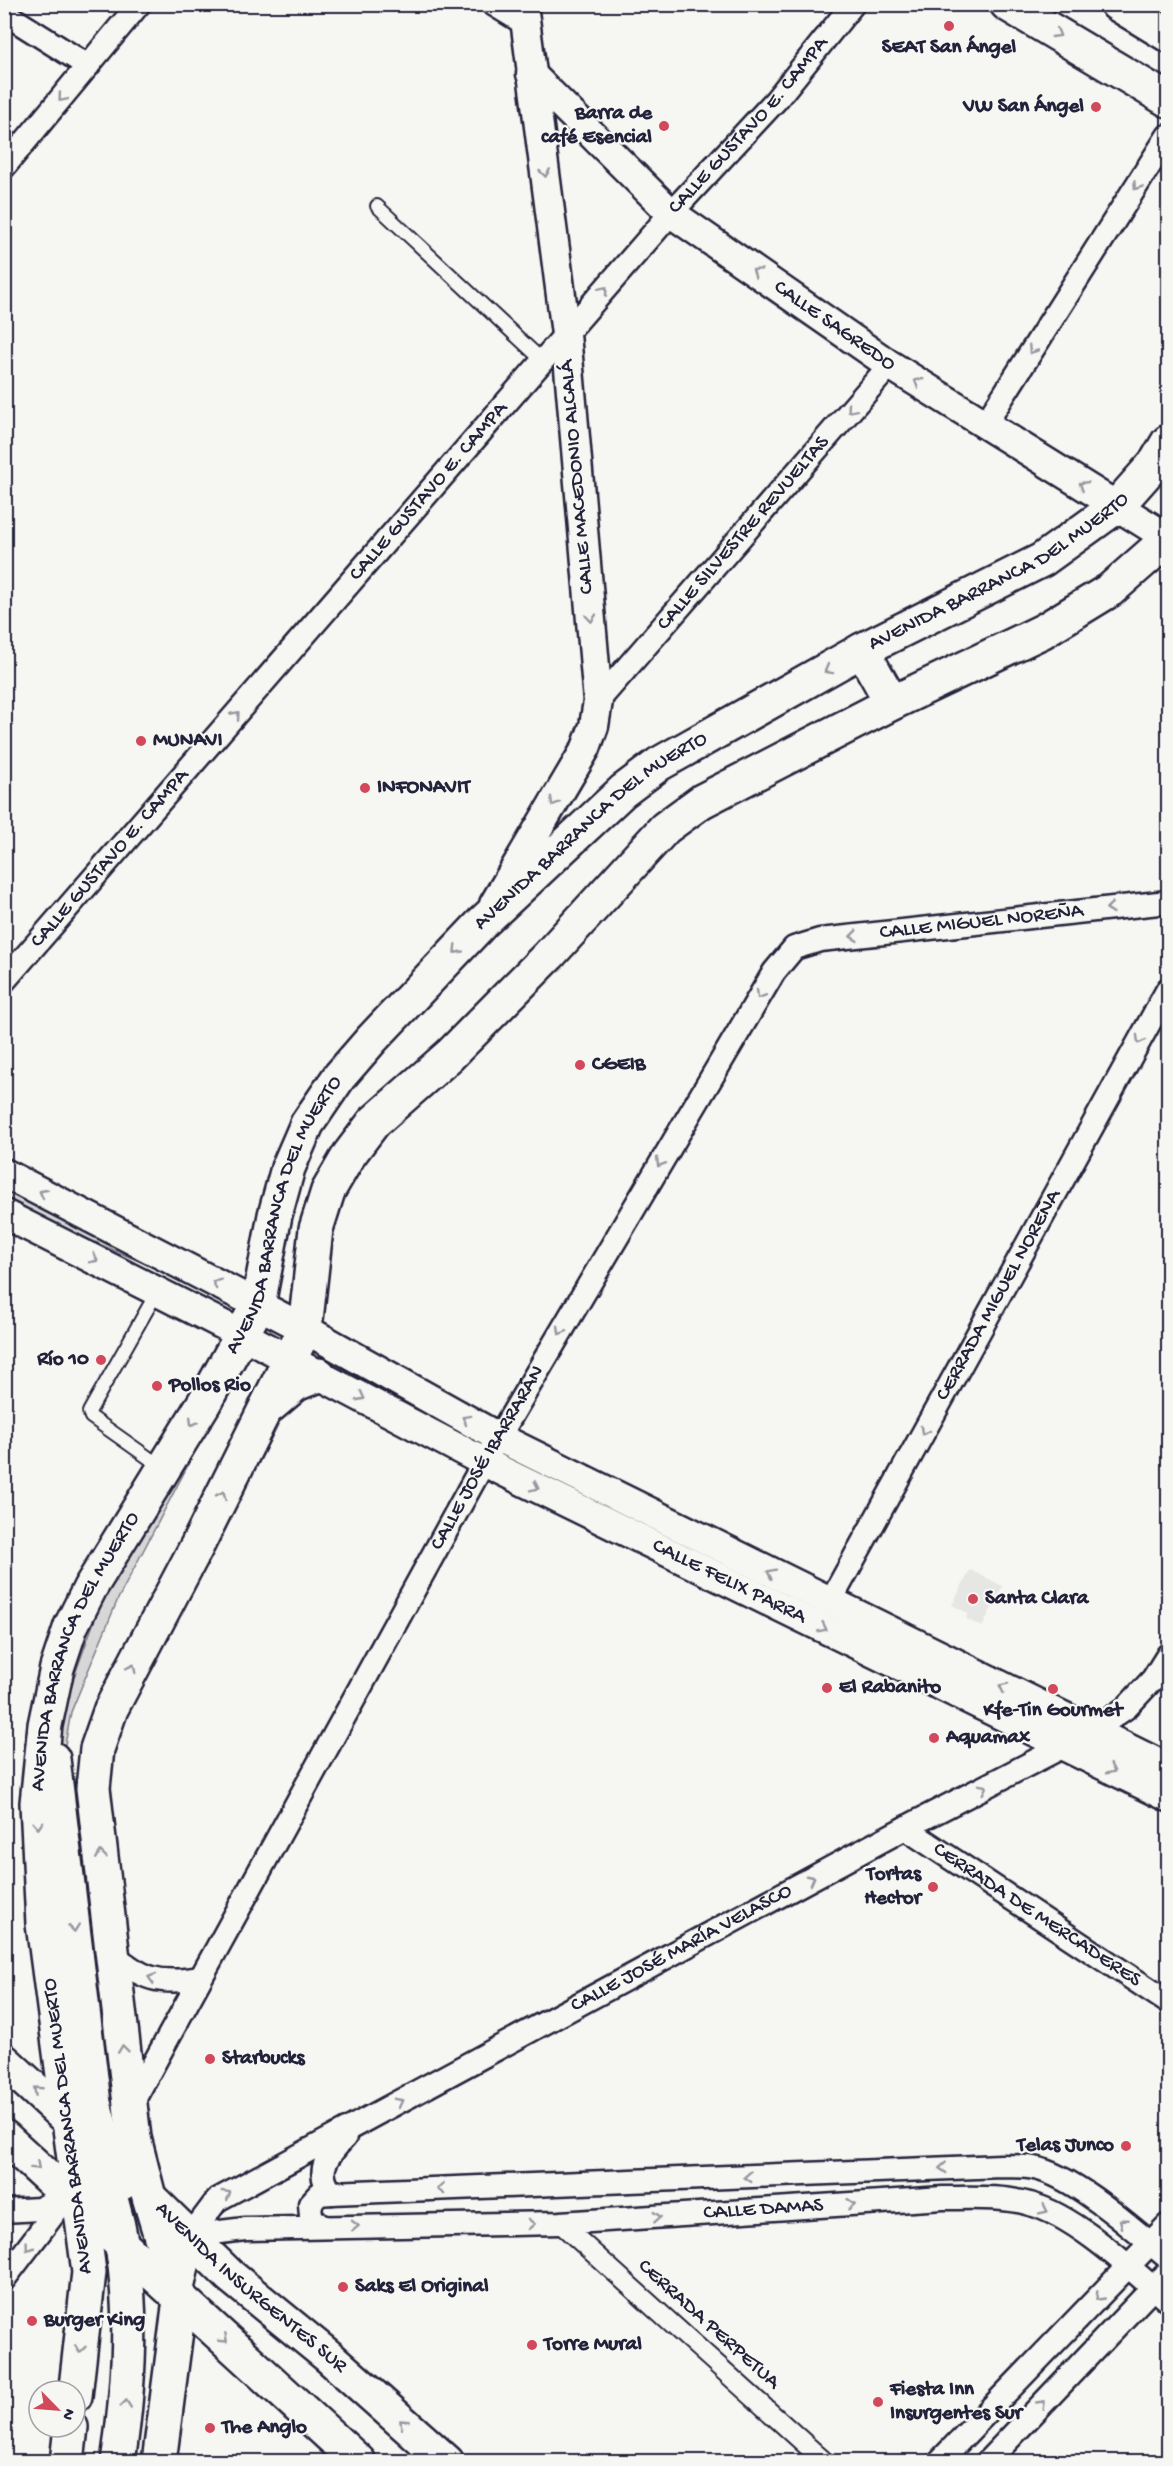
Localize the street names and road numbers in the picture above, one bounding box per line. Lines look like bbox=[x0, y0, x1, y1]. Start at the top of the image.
street label: CALLE GUSTAVO E. CAMPA bbox=[663, 31, 835, 220]
street label: CALLE SAGREDO bbox=[768, 275, 900, 378]
street label: CALLE MACEDONIO ALCALÁ bbox=[554, 357, 601, 595]
street label: CALLE GUSTAVO E. CAMPA bbox=[344, 396, 515, 586]
street label: CALLE SILVESTRE REVUELTAS bbox=[652, 431, 835, 636]
street label: AVENIDA BARRANCA DEL MUERTO bbox=[865, 487, 1136, 657]
street label: AVENIDA BARRANCA DEL MUERTO bbox=[469, 726, 713, 936]
street label: CALLE GUSTAVO E. CAMPA bbox=[26, 763, 196, 953]
street label: CALLE MIGUEL NOREÑA bbox=[878, 899, 1086, 946]
street label: AVENIDA BARRANCA DEL MUERTO bbox=[221, 1071, 349, 1359]
street label: CERRADA MIGUEL NOREÑA bbox=[931, 1184, 1068, 1405]
street label: CALLE JOSÉ IBARRARÁN bbox=[425, 1361, 551, 1555]
street label: AVENIDA BARRANCA DEL MUERTO bbox=[26, 1507, 146, 1792]
street label: CALLE FELIX PARRA bbox=[648, 1534, 811, 1631]
street label: CERRADA DE MERCADERES bbox=[928, 1837, 1146, 1993]
street label: CALLE JOSÉ MARÍA VELASCO bbox=[567, 1879, 797, 2019]
street label: AVENIDA BARRANCA DEL MUERTO bbox=[38, 1976, 100, 2275]
street label: CALLE DAMAS bbox=[703, 2193, 824, 2226]
street label: AVENIDA INSURGENTES SUR bbox=[149, 2197, 352, 2380]
street label: CERRADA PERPETUA bbox=[632, 2255, 785, 2397]

